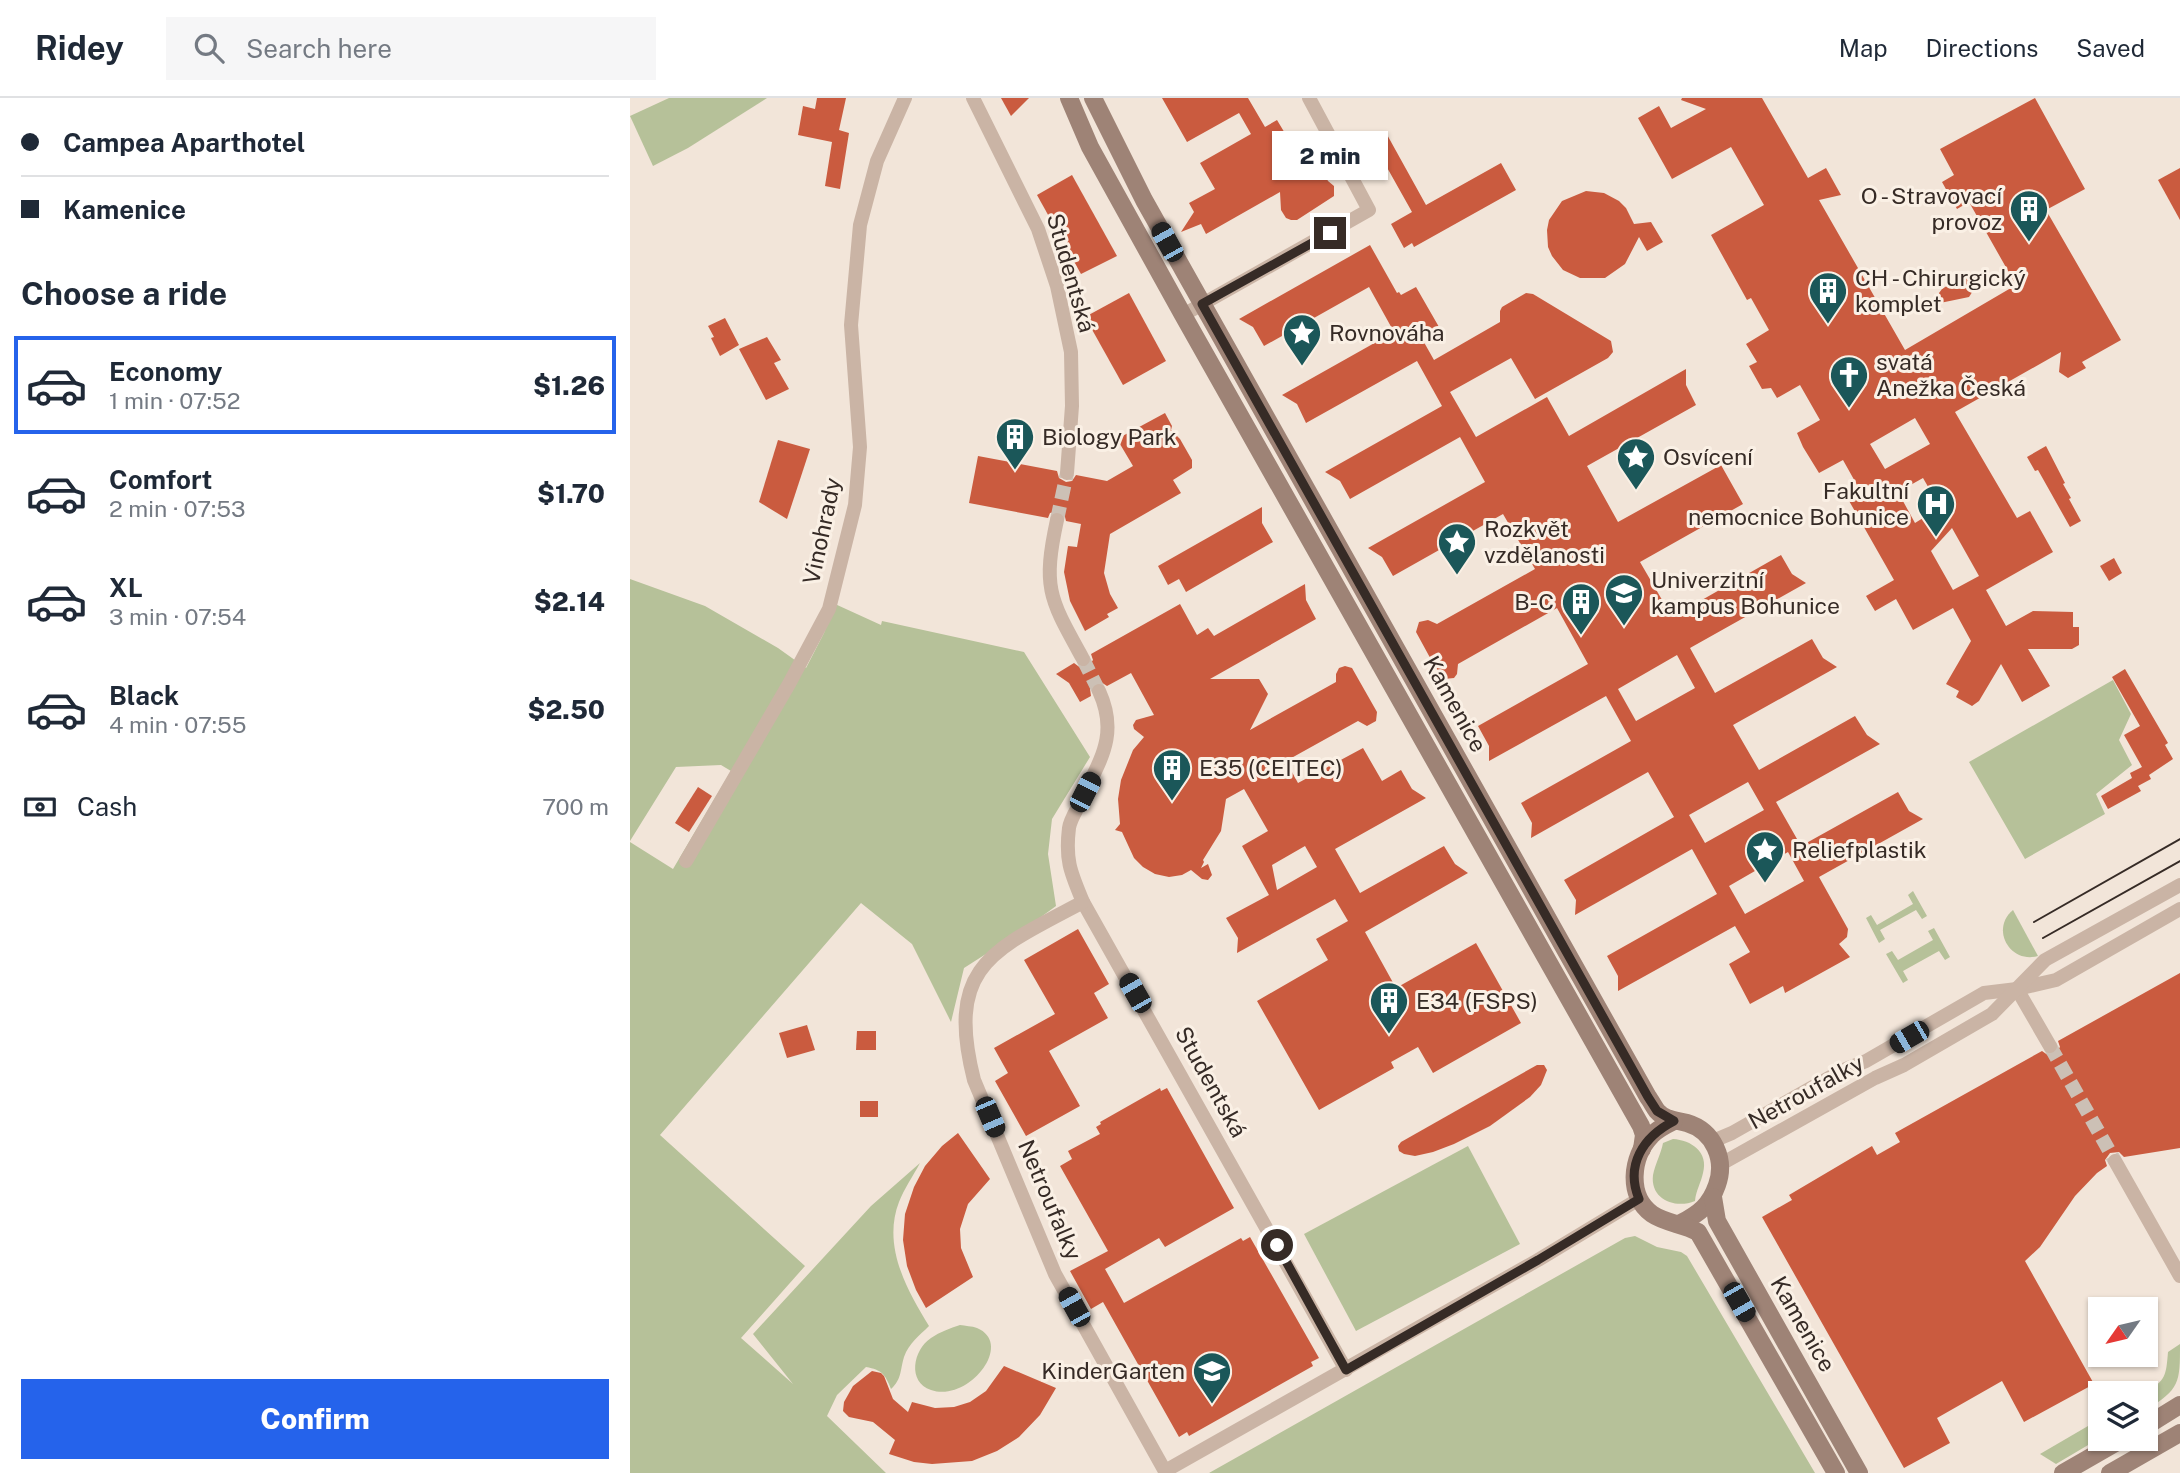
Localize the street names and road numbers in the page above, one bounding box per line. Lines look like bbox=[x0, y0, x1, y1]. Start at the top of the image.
street label: Studentská bbox=[1042, 210, 1101, 335]
street label: Vinohrady bbox=[797, 475, 846, 587]
street label: Kamenice bbox=[1418, 651, 1493, 756]
street label: Studentská bbox=[1170, 1022, 1253, 1142]
street label: Netroufalky bbox=[1743, 1049, 1868, 1134]
street label: Netroufalky bbox=[1013, 1136, 1088, 1264]
street label: Kamenice bbox=[1765, 1271, 1842, 1376]

